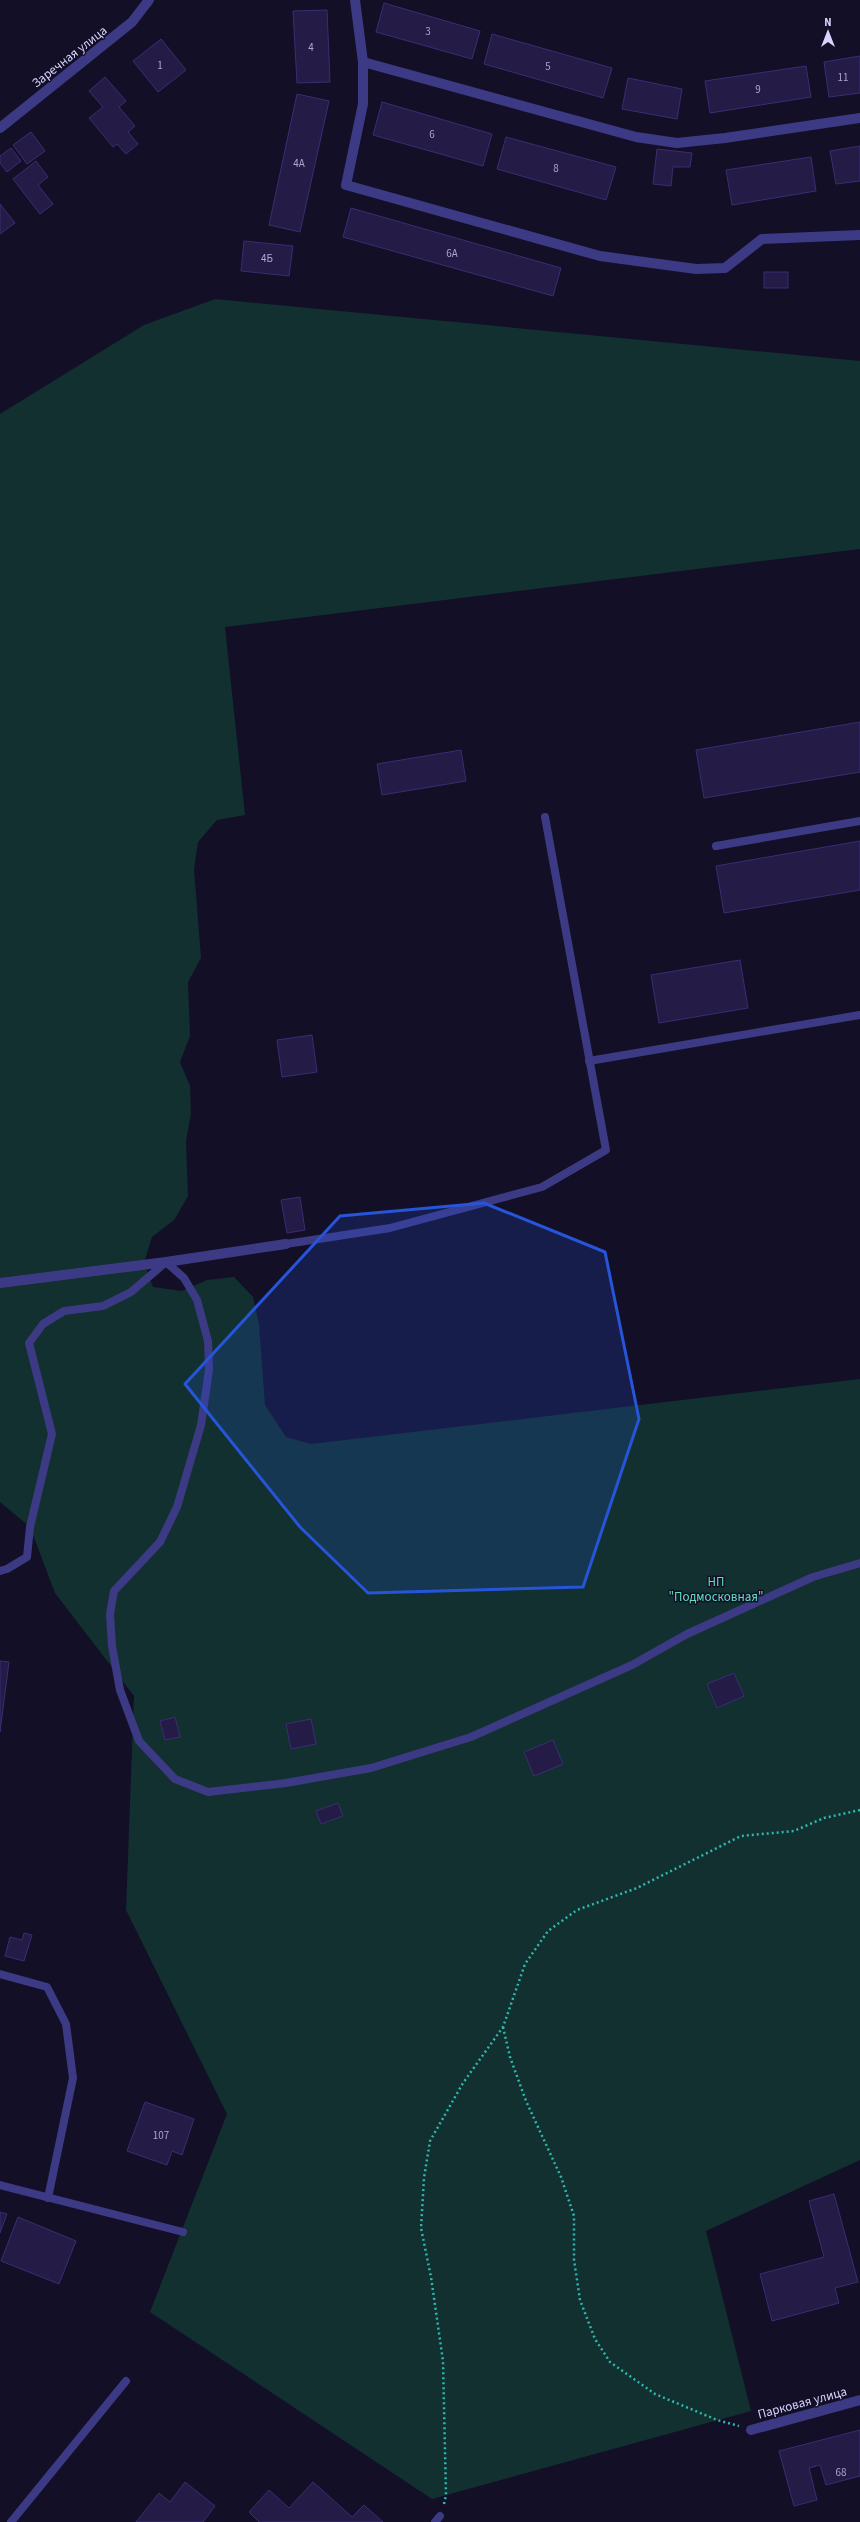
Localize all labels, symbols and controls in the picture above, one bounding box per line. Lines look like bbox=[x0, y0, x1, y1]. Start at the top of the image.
north arrow bbox=[808, 12, 848, 52]
text: N bbox=[824, 15, 832, 30]
street label: Заречная улица bbox=[28, 22, 111, 92]
house number: 3 bbox=[425, 24, 431, 39]
house number: 4 bbox=[308, 40, 314, 55]
house number: 1 bbox=[157, 58, 163, 73]
house number: 5 bbox=[545, 59, 551, 74]
house number: 11 bbox=[838, 70, 848, 85]
house number: 9 bbox=[755, 82, 761, 97]
house number: 6 bbox=[429, 127, 435, 142]
house number: 4А bbox=[293, 156, 305, 171]
house number: 8 bbox=[553, 161, 559, 176]
house number: 6А bbox=[446, 246, 458, 261]
house number: 4Б bbox=[261, 251, 273, 266]
park label: НП "Подмосковная" bbox=[668, 1573, 764, 1606]
house number: 107 bbox=[153, 2128, 169, 2143]
street label: Парковая улица bbox=[756, 2382, 849, 2424]
house number: 68 bbox=[836, 2465, 847, 2480]

